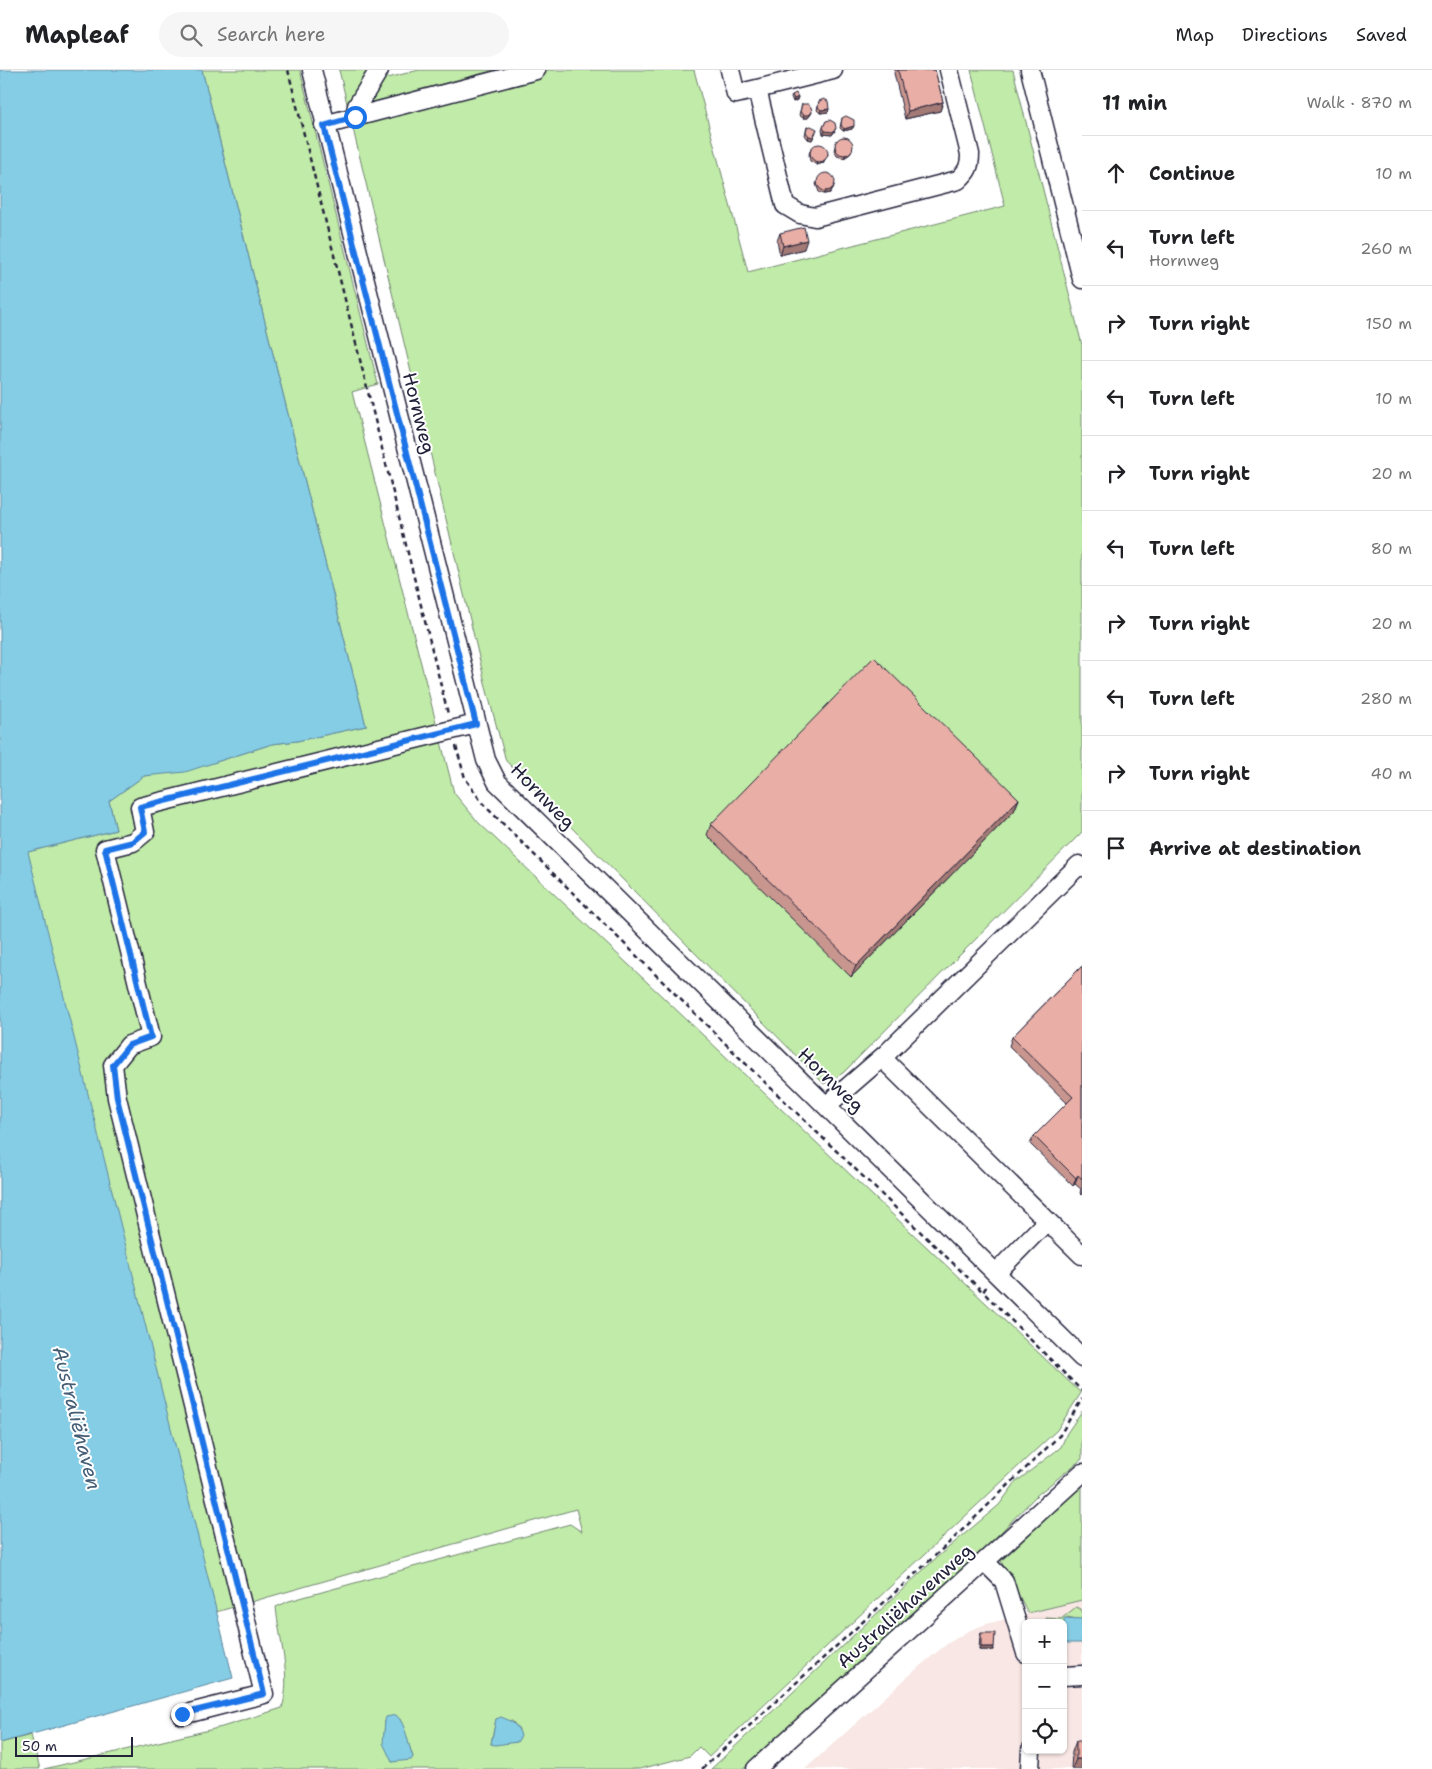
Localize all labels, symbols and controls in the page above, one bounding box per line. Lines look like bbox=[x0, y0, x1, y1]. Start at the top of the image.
search box bbox=[159, 12, 509, 57]
text: Mapleaf bbox=[25, 19, 129, 51]
icon: search bbox=[177, 21, 205, 49]
text: Search here bbox=[217, 22, 325, 47]
text: Map bbox=[1176, 23, 1214, 47]
text: Directions bbox=[1242, 23, 1328, 47]
text: Saved bbox=[1356, 23, 1407, 47]
text: 11 min bbox=[1102, 89, 1167, 117]
text: Walk · 870 m bbox=[1306, 92, 1412, 113]
route start bbox=[344, 106, 367, 129]
icon: ahead bbox=[1102, 159, 1130, 187]
text: Continue bbox=[1149, 161, 1235, 186]
text: 10 m bbox=[1375, 163, 1412, 184]
text: Turn left bbox=[1149, 225, 1235, 250]
icon: left bbox=[1102, 234, 1130, 262]
text: 260 m bbox=[1360, 238, 1412, 259]
text: Hornweg bbox=[1149, 250, 1219, 271]
icon: right bbox=[1102, 309, 1130, 337]
text: Turn right bbox=[1149, 311, 1250, 336]
text: 150 m bbox=[1365, 313, 1412, 334]
street label: Hornweg bbox=[397, 370, 441, 456]
icon: left bbox=[1102, 384, 1130, 412]
text: Turn left bbox=[1149, 386, 1235, 411]
text: 10 m bbox=[1375, 388, 1412, 409]
icon: right bbox=[1102, 459, 1130, 487]
text: Turn right bbox=[1149, 461, 1250, 486]
text: 20 m bbox=[1371, 463, 1412, 484]
icon: left bbox=[1102, 534, 1130, 562]
text: Turn left bbox=[1149, 536, 1235, 561]
text: 80 m bbox=[1371, 538, 1412, 559]
icon: right bbox=[1102, 609, 1130, 637]
text: Turn right bbox=[1149, 611, 1250, 636]
text: 20 m bbox=[1371, 613, 1412, 634]
icon: left bbox=[1102, 684, 1130, 712]
text: Turn left bbox=[1149, 686, 1235, 711]
text: 280 m bbox=[1360, 688, 1412, 709]
street label: Hornweg bbox=[505, 757, 581, 835]
icon: right bbox=[1102, 759, 1130, 787]
text: Turn right bbox=[1149, 761, 1250, 786]
text: 40 m bbox=[1370, 763, 1412, 784]
icon: arrive bbox=[1102, 834, 1130, 862]
text: Arrive at destination bbox=[1149, 836, 1361, 861]
street label: Hornweg bbox=[792, 1042, 870, 1118]
water label: Australiëhaven bbox=[47, 1344, 107, 1492]
street label: Australiëhavenweg bbox=[831, 1538, 979, 1674]
map controls bbox=[1022, 1619, 1067, 1754]
button: + bbox=[1022, 1619, 1067, 1664]
button: − bbox=[1022, 1664, 1067, 1709]
route end bbox=[171, 1703, 194, 1726]
button: locate bbox=[1022, 1709, 1067, 1754]
scale bar bbox=[15, 1734, 132, 1757]
text: 50 m bbox=[22, 1737, 57, 1755]

